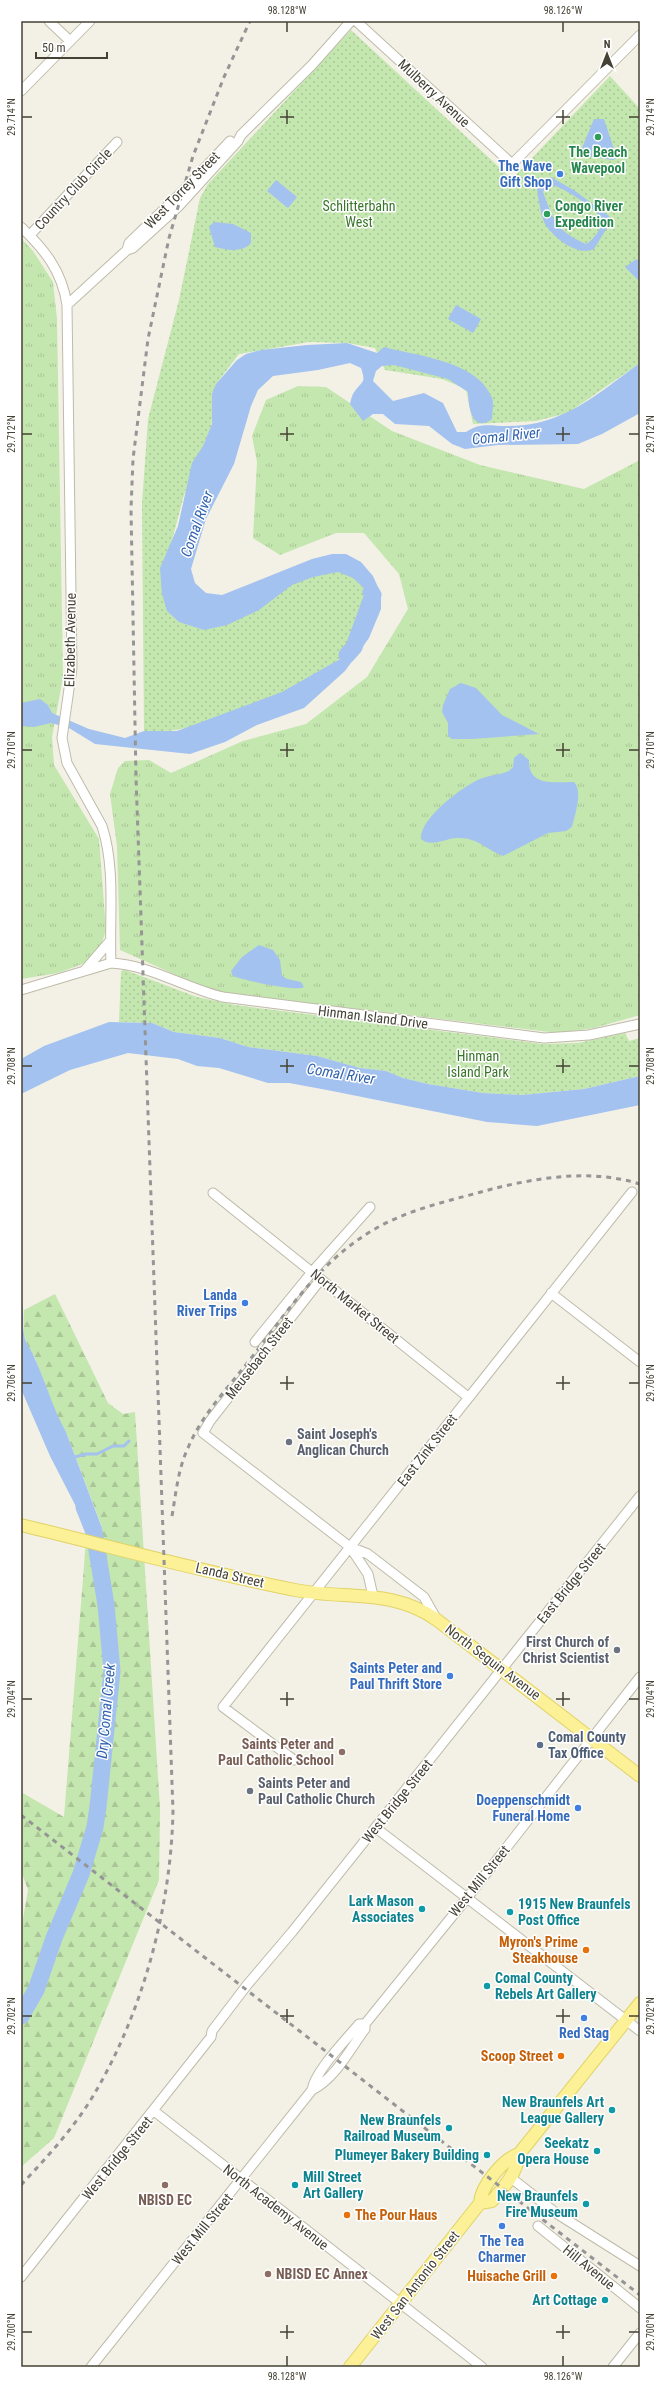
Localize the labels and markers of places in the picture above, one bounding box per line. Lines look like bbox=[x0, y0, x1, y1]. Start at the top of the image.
marker: The Beach Wavepool bbox=[593, 132, 603, 142]
place label: The Beach Wavepool bbox=[569, 144, 628, 176]
place label: The Wave Gift Shop bbox=[498, 158, 552, 190]
marker: The Wave Gift Shop bbox=[555, 169, 565, 179]
place label: Congo River Expedition bbox=[555, 198, 623, 230]
marker: Congo River Expedition bbox=[542, 209, 552, 219]
place label: Landa River Trips bbox=[177, 1287, 237, 1319]
marker: Landa River Trips bbox=[240, 1298, 250, 1308]
place label: Saint Joseph's Anglican Church bbox=[297, 1426, 389, 1458]
marker: Saint Joseph's Anglican Church bbox=[284, 1437, 294, 1447]
place label: First Church of Christ Scientist bbox=[523, 1634, 609, 1666]
marker: First Church of Christ Scientist bbox=[612, 1645, 622, 1655]
place label: Saints Peter and Paul Thrift Store bbox=[350, 1660, 442, 1692]
marker: Saints Peter and Paul Thrift Store bbox=[445, 1671, 455, 1681]
place label: Comal County Tax Office bbox=[548, 1729, 627, 1761]
place label: Saints Peter and Paul Catholic School bbox=[218, 1736, 334, 1768]
marker: Comal County Tax Office bbox=[535, 1740, 545, 1750]
marker: Saints Peter and Paul Catholic School bbox=[337, 1747, 347, 1757]
place label: Saints Peter and Paul Catholic Church bbox=[258, 1775, 375, 1807]
marker: Saints Peter and Paul Catholic Church bbox=[245, 1786, 255, 1796]
place label: Doeppenschmidt Funeral Home bbox=[476, 1792, 570, 1824]
marker: Doeppenschmidt Funeral Home bbox=[573, 1803, 583, 1813]
place label: Lark Mason Associates bbox=[349, 1893, 414, 1925]
place label: 1915 New Braunfels Post Office bbox=[518, 1896, 631, 1928]
marker: Lark Mason Associates bbox=[417, 1904, 427, 1914]
marker: 1915 New Braunfels Post Office bbox=[505, 1907, 515, 1917]
place label: Myron's Prime Steakhouse bbox=[499, 1934, 578, 1966]
marker: Myron's Prime Steakhouse bbox=[581, 1945, 591, 1955]
place label: Comal County Rebels Art Gallery bbox=[495, 1970, 597, 2002]
marker: Comal County Rebels Art Gallery bbox=[482, 1981, 492, 1991]
marker: Red Stag bbox=[579, 2013, 589, 2023]
place label: Red Stag bbox=[559, 2025, 609, 2041]
place label: Scoop Street bbox=[481, 2048, 553, 2064]
marker: Scoop Street bbox=[556, 2051, 566, 2061]
place label: New Braunfels Art League Gallery bbox=[502, 2094, 605, 2126]
marker: New Braunfels Art League Gallery bbox=[607, 2105, 617, 2115]
place label: New Braunfels Railroad Museum bbox=[344, 2112, 441, 2144]
marker: New Braunfels Railroad Museum bbox=[444, 2123, 454, 2133]
place label: Seekatz Opera House bbox=[517, 2135, 589, 2167]
marker: Seekatz Opera House bbox=[592, 2146, 602, 2156]
place label: Plumeyer Bakery Building bbox=[335, 2147, 479, 2163]
marker: Plumeyer Bakery Building bbox=[482, 2150, 492, 2160]
place label: Mill Street Art Gallery bbox=[303, 2169, 364, 2201]
marker: NBISD EC bbox=[160, 2180, 170, 2190]
marker: Mill Street Art Gallery bbox=[290, 2180, 300, 2190]
place label: New Braunfels Fire Museum bbox=[497, 2188, 578, 2220]
place label: NBISD EC bbox=[138, 2192, 192, 2208]
marker: New Braunfels Fire Museum bbox=[581, 2199, 591, 2209]
place label: The Pour Haus bbox=[355, 2207, 437, 2223]
marker: The Pour Haus bbox=[342, 2210, 352, 2220]
marker: The Tea Charmer bbox=[497, 2221, 507, 2231]
place label: The Tea Charmer bbox=[478, 2233, 526, 2265]
place label: NBISD EC Annex bbox=[276, 2266, 368, 2282]
place label: Huisache Grill bbox=[467, 2268, 546, 2284]
marker: NBISD EC Annex bbox=[263, 2269, 273, 2279]
marker: Huisache Grill bbox=[549, 2271, 559, 2281]
place label: Art Cottage bbox=[532, 2292, 597, 2308]
marker: Art Cottage bbox=[600, 2295, 610, 2305]

